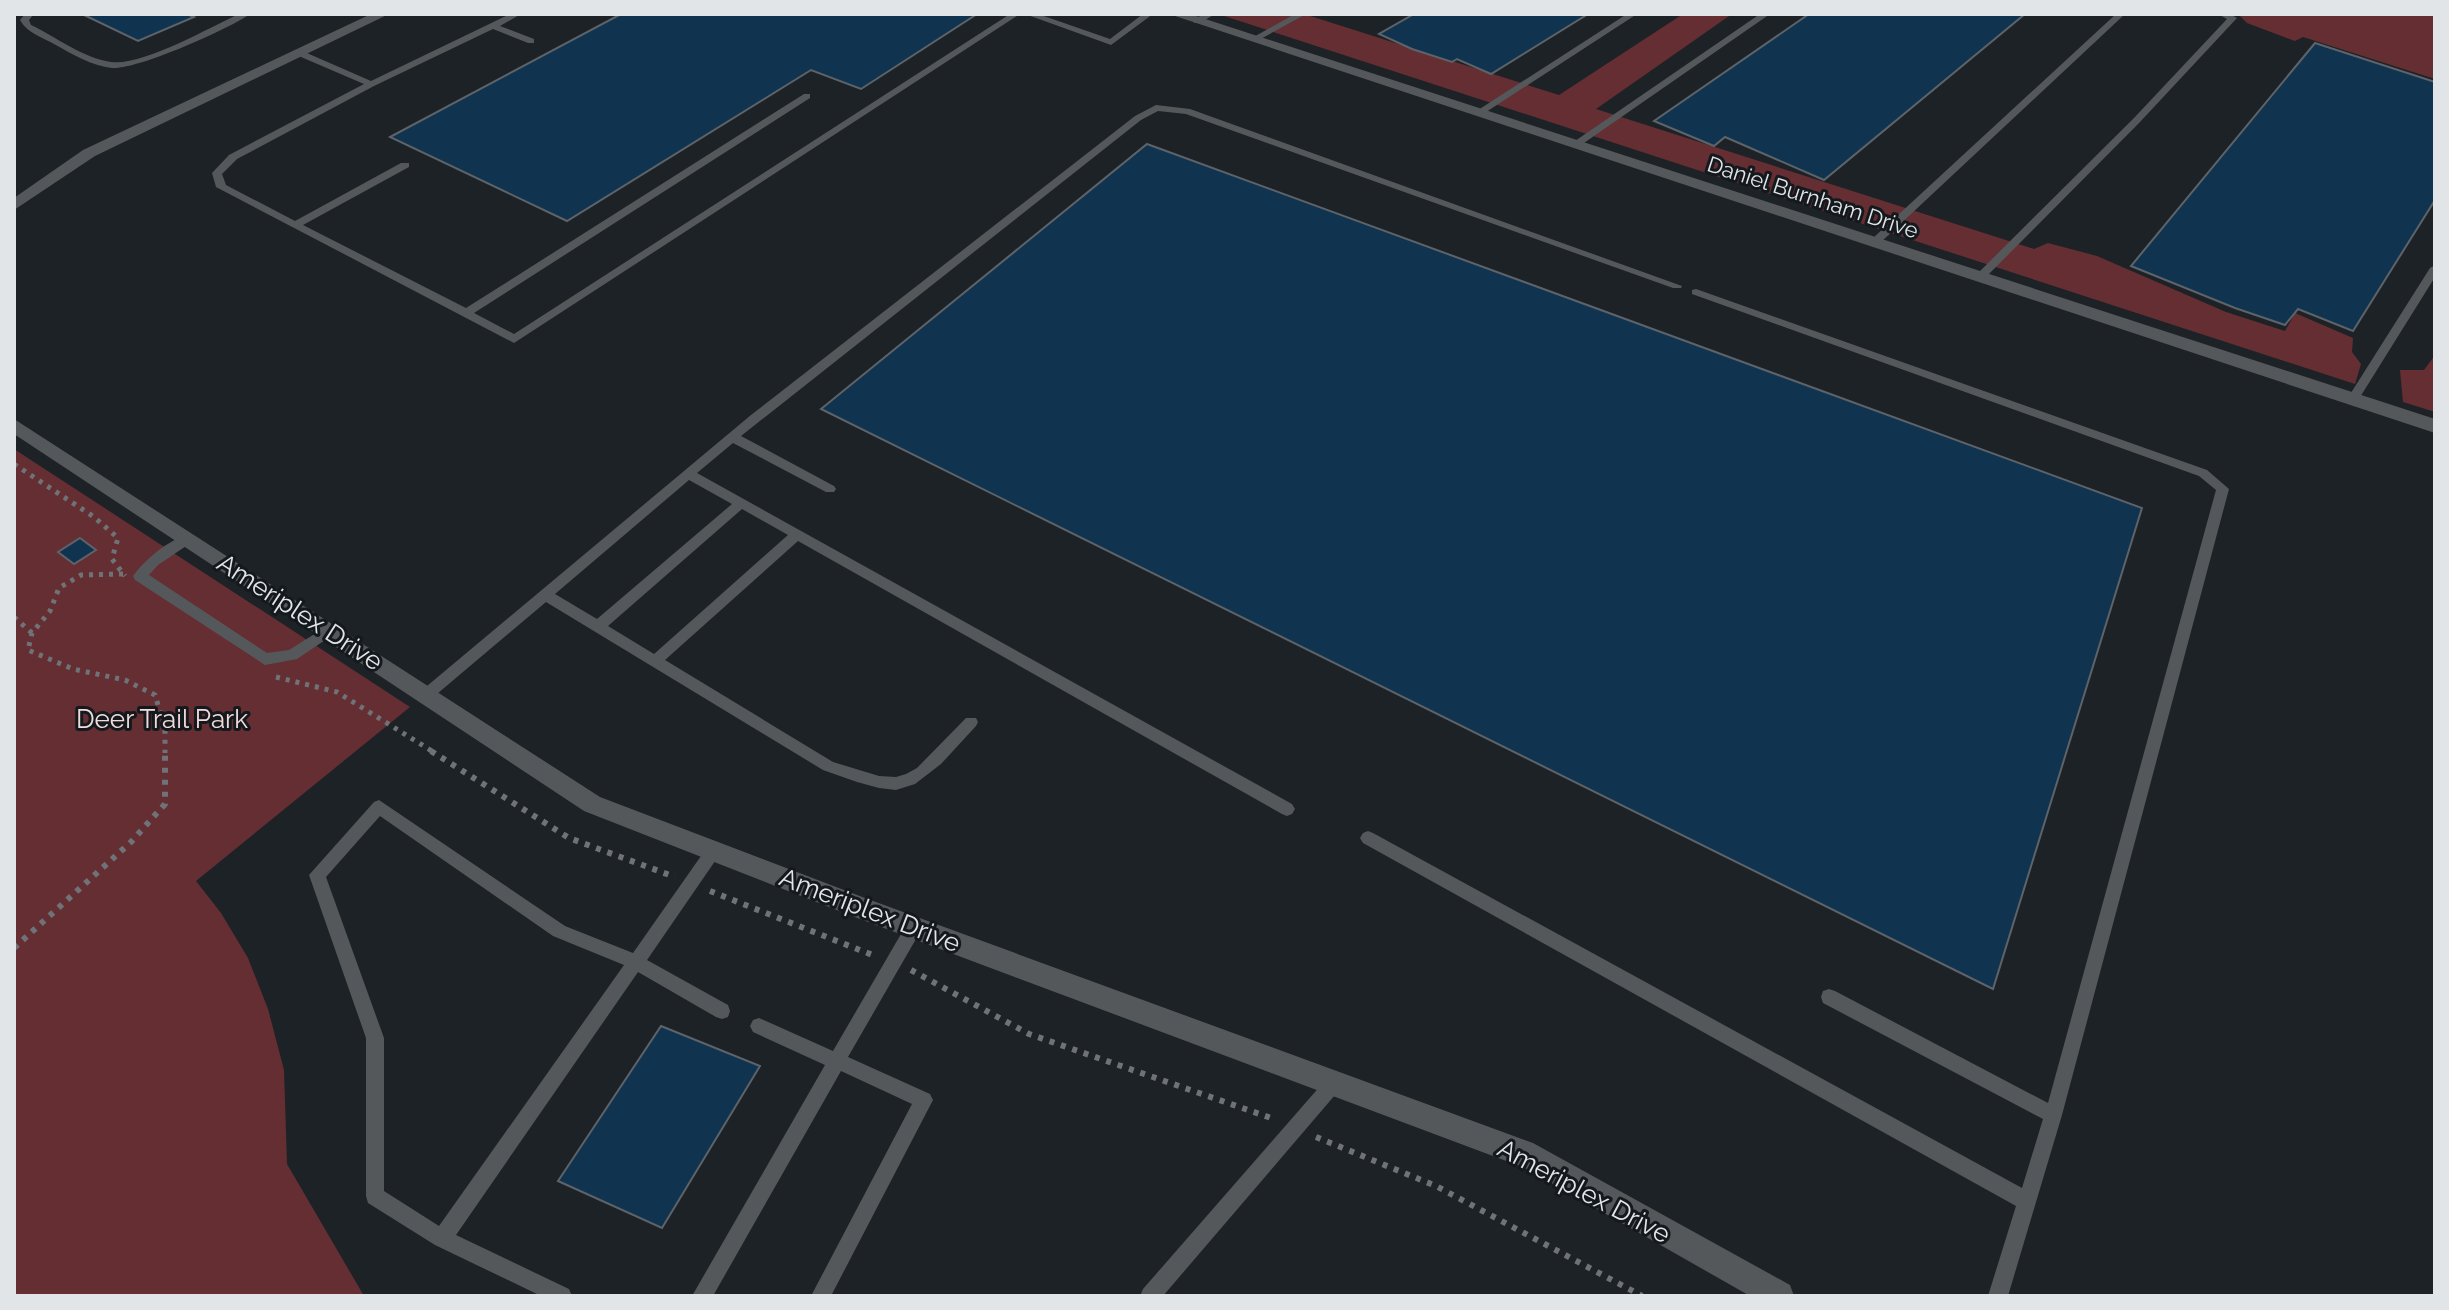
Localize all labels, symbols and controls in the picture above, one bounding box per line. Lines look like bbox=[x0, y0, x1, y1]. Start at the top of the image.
street label: Daniel Burnham Drive bbox=[1704, 151, 1922, 243]
street label: Ameriplex Drive bbox=[212, 547, 388, 677]
park label: Deer Trail Park bbox=[76, 704, 248, 734]
street label: Ameriplex Drive bbox=[775, 862, 965, 958]
street label: Ameriplex Drive bbox=[1493, 1133, 1675, 1249]

